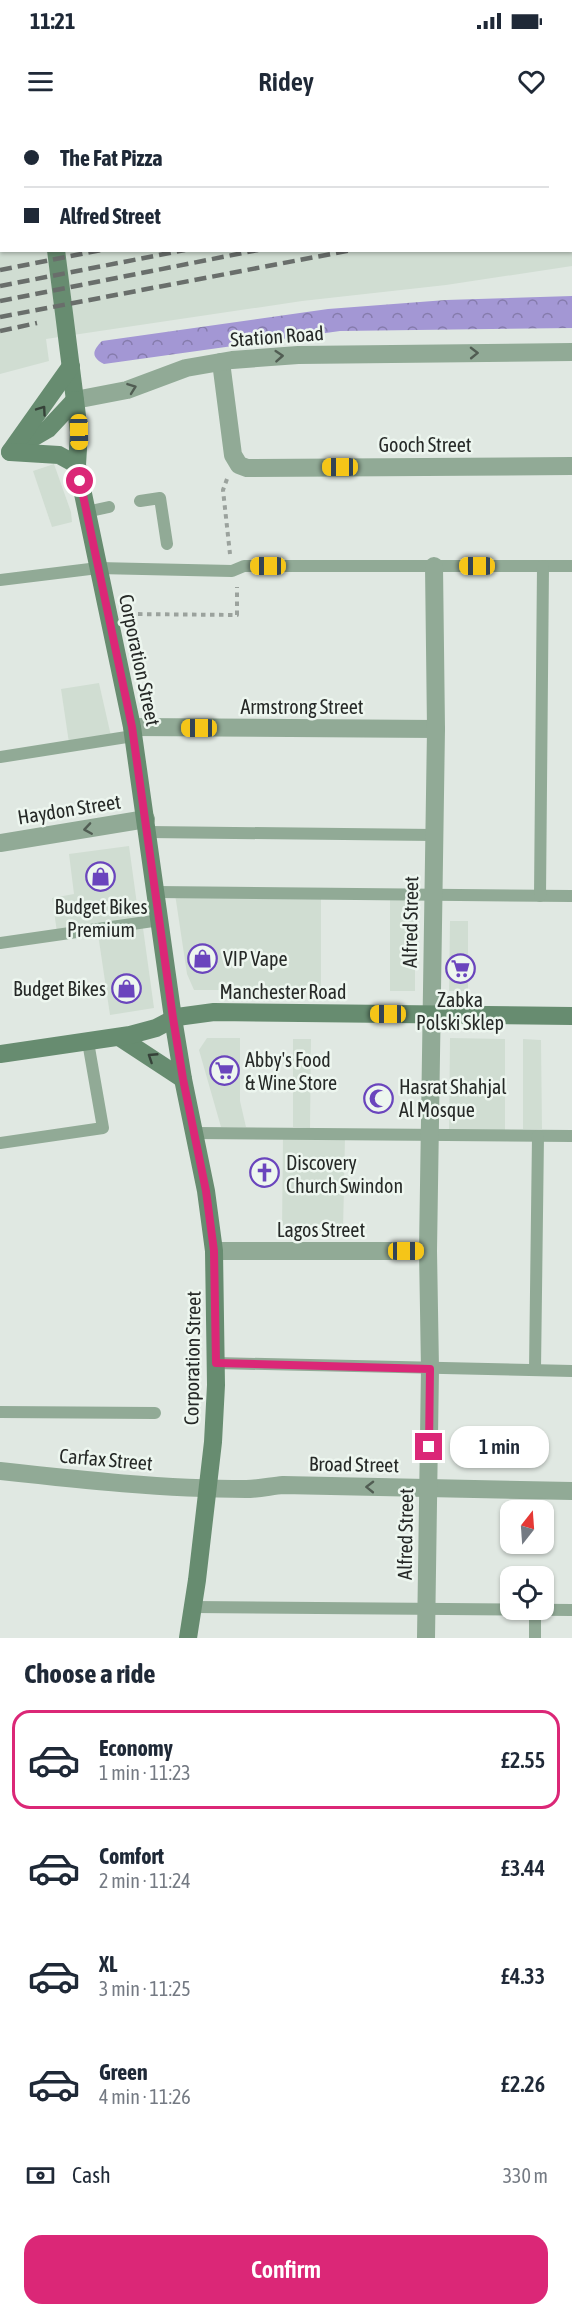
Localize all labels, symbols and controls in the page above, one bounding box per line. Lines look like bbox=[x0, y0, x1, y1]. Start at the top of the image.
text: 11:21 bbox=[30, 8, 75, 34]
icon: menu bbox=[24, 65, 57, 98]
icon: heart bbox=[515, 65, 548, 98]
text: Ridey bbox=[258, 66, 314, 97]
text: The Fat Pizza bbox=[60, 145, 163, 171]
text: Alfred Street bbox=[60, 203, 161, 229]
street label: Station Road bbox=[229, 321, 325, 351]
one-way arrow bbox=[470, 347, 479, 359]
one-way arrow bbox=[275, 350, 284, 363]
one-way arrow bbox=[126, 382, 137, 395]
one-way arrow bbox=[35, 405, 46, 416]
car bbox=[70, 414, 88, 450]
street label: Gooch Street bbox=[378, 433, 472, 456]
car bbox=[322, 458, 358, 476]
route start bbox=[66, 467, 93, 494]
car bbox=[250, 557, 286, 575]
car bbox=[459, 557, 495, 575]
street label: Corporation Street bbox=[115, 592, 165, 728]
street label: Armstrong Street bbox=[240, 695, 364, 718]
car bbox=[181, 719, 217, 737]
street label: Haydon Street bbox=[16, 789, 122, 829]
one-way arrow bbox=[84, 822, 94, 835]
shop icon: Budget Bikes Premium bbox=[85, 860, 117, 892]
street label: Alfred Street bbox=[398, 876, 422, 968]
place label: Budget Bikes Premium bbox=[54, 895, 148, 941]
shop icon: VIP Vape bbox=[186, 942, 218, 974]
place label: VIP Vape bbox=[223, 947, 288, 970]
supermarket icon: Zabka Polski Sklep bbox=[444, 952, 476, 984]
shop icon: Budget Bikes bbox=[111, 972, 143, 1004]
place label: Budget Bikes bbox=[13, 977, 106, 1000]
street label: Manchester Road bbox=[219, 980, 347, 1003]
place label: Zabka Polski Sklep bbox=[416, 988, 504, 1034]
car bbox=[370, 1005, 406, 1023]
place label: Abby's Food & Wine Store bbox=[245, 1048, 337, 1094]
one-way arrow bbox=[148, 1053, 159, 1064]
supermarket icon: Abby's Food & Wine Store bbox=[208, 1054, 240, 1086]
place label: Hasrat Shahjal Al Mosque bbox=[399, 1075, 507, 1121]
mosque icon: Hasrat Shahjal Al Mosque bbox=[362, 1082, 394, 1114]
place label: Discovery Church Swindon bbox=[286, 1151, 403, 1197]
church icon: Discovery Church Swindon bbox=[249, 1157, 281, 1189]
street label: Lagos Street bbox=[277, 1218, 365, 1241]
car bbox=[388, 1242, 424, 1260]
street label: Corporation Street bbox=[179, 1291, 205, 1425]
callout: 1 min bbox=[450, 1426, 549, 1468]
route end bbox=[415, 1433, 442, 1460]
text: 1 min bbox=[479, 1435, 520, 1458]
street label: Carfax Street bbox=[58, 1443, 154, 1475]
street label: Broad Street bbox=[309, 1452, 400, 1476]
one-way arrow bbox=[365, 1481, 374, 1493]
street label: Alfred Street bbox=[393, 1488, 417, 1580]
north arrow bbox=[500, 1500, 554, 1554]
map controls bbox=[500, 1500, 554, 1620]
button: locate bbox=[500, 1566, 554, 1620]
text: Choose a ride bbox=[24, 1658, 156, 1689]
icon: car bbox=[27, 1733, 81, 1787]
text: Economy bbox=[99, 1735, 173, 1761]
text: £2.55 bbox=[501, 1747, 545, 1773]
text: 1 min · 11:23 bbox=[99, 1761, 191, 1784]
icon: car bbox=[27, 1841, 81, 1895]
text: Comfort bbox=[99, 1843, 164, 1869]
text: £3.44 bbox=[501, 1855, 545, 1881]
text: 2 min · 11:24 bbox=[99, 1869, 191, 1892]
icon: car bbox=[27, 1949, 81, 2003]
text: XL bbox=[99, 1951, 117, 1977]
text: £4.33 bbox=[501, 1963, 545, 1989]
text: 3 min · 11:25 bbox=[99, 1977, 191, 2000]
icon: car bbox=[27, 2057, 81, 2111]
text: Green bbox=[99, 2059, 148, 2085]
text: £2.26 bbox=[501, 2071, 545, 2097]
text: 4 min · 11:26 bbox=[99, 2085, 191, 2108]
icon: cash bbox=[24, 2159, 57, 2192]
text: Cash bbox=[72, 2162, 111, 2188]
text: 330 m bbox=[503, 2164, 548, 2187]
button: Confirm bbox=[24, 2235, 548, 2304]

